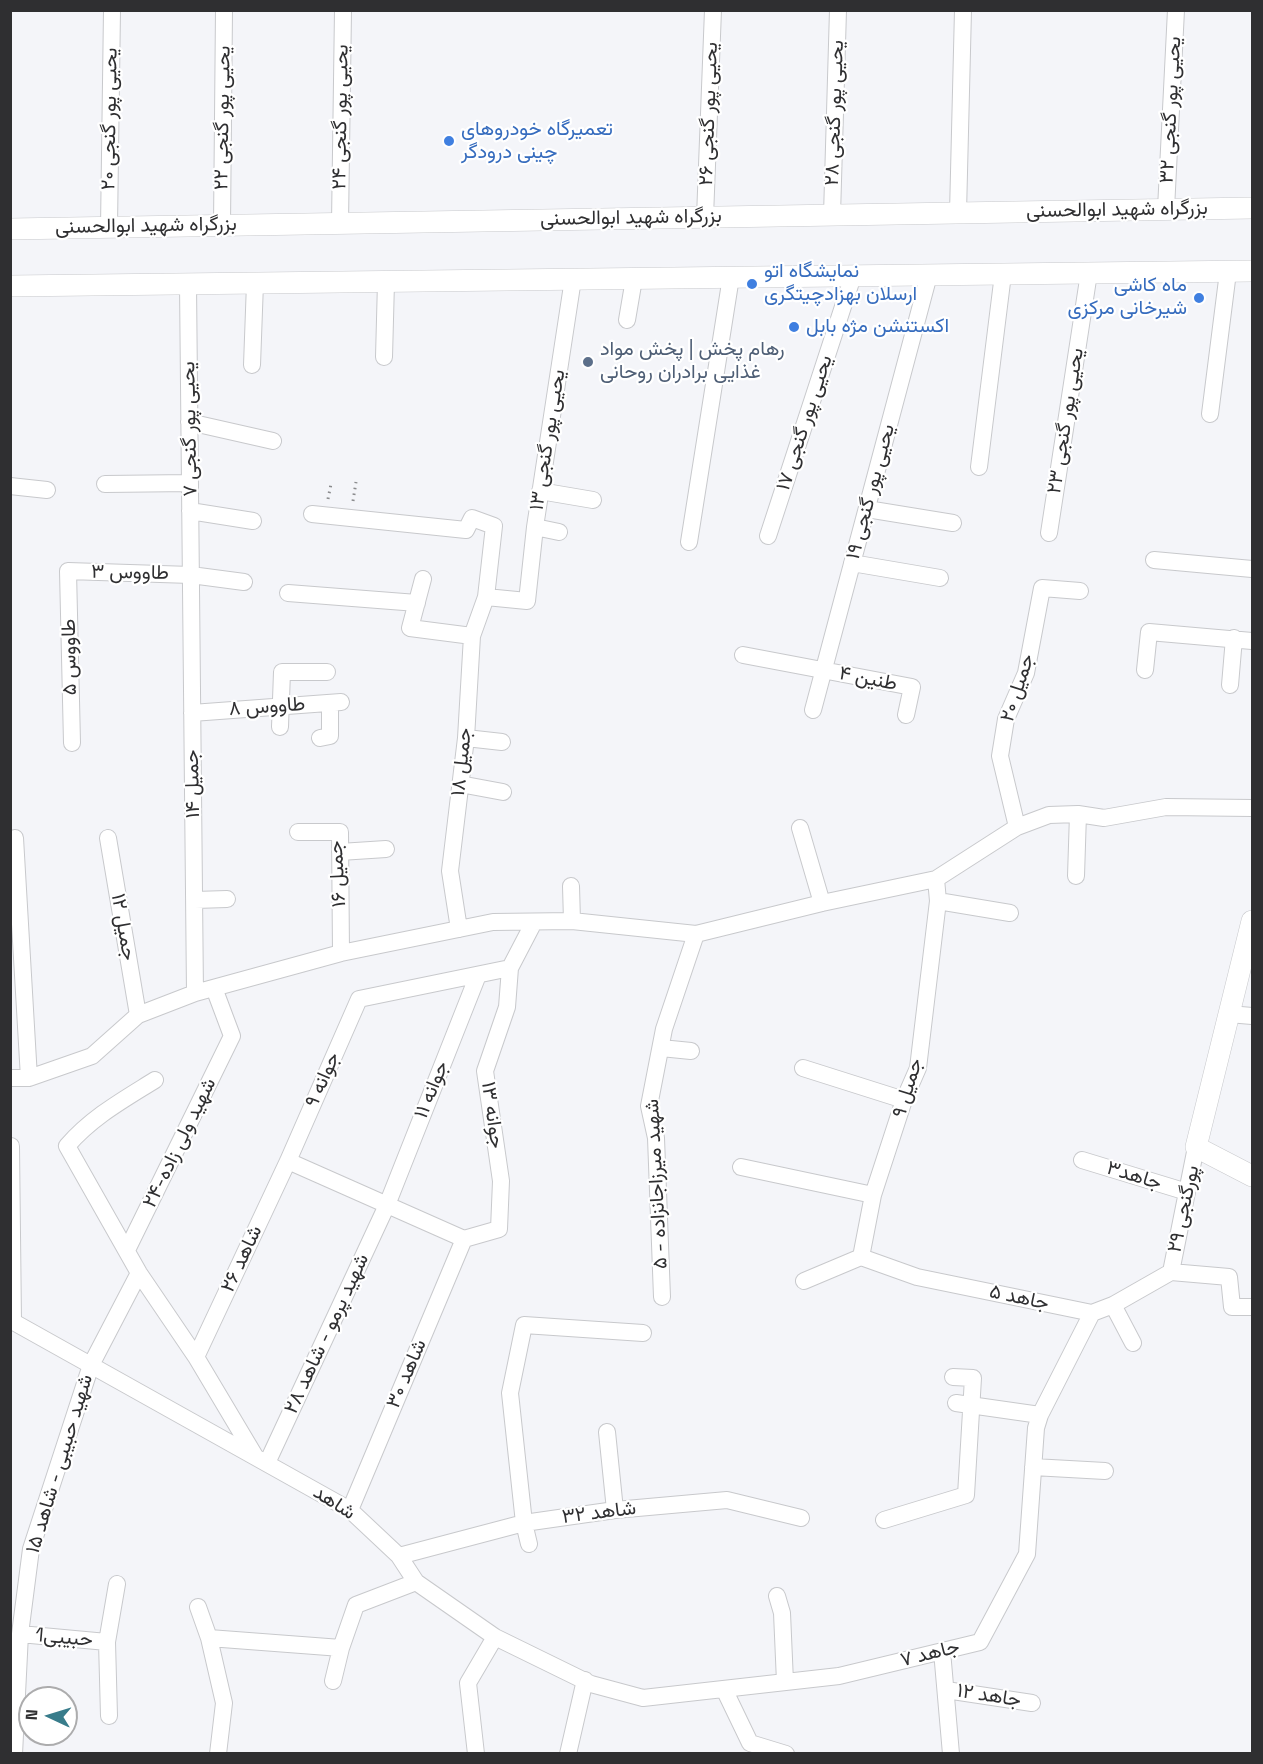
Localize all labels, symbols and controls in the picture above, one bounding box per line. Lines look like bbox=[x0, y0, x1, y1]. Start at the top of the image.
street label: یحیی پور گنجی ۳۲ bbox=[1155, 36, 1187, 184]
street label: یحیی پور گنجی ۲۸ bbox=[820, 40, 850, 186]
street label: یحیی پور گنجی ۲۶ bbox=[694, 42, 724, 186]
street label: یحیی پور گنجی ۲۴ bbox=[328, 44, 354, 190]
street label: یحیی پور گنجی ۲۲ bbox=[210, 46, 236, 190]
street label: یحیی پور گنجی ۲۰ bbox=[97, 48, 123, 190]
place label: تعمیرگاه خودروهای چینی درودگر bbox=[461, 118, 613, 165]
marker: تعمیرگاه خودروهای چینی درودگر bbox=[442, 134, 456, 148]
street label: بزرگراه شهید ابوالحسنی bbox=[1026, 196, 1208, 224]
street label: بزرگراه شهید ابوالحسنی bbox=[540, 204, 722, 232]
street label: بزرگراه شهید ابوالحسنی bbox=[55, 212, 237, 240]
place label: نمایشگاه اتو ارسلان بهزادچیتگری bbox=[764, 260, 917, 307]
place label: ماه کاشی شیرخانی مرکزی bbox=[1067, 274, 1187, 321]
marker: نمایشگاه اتو ارسلان بهزادچیتگری bbox=[745, 277, 759, 291]
marker: ماه کاشی شیرخانی مرکزی bbox=[1192, 291, 1206, 305]
place label: اکستنشن مژه بابل bbox=[806, 315, 949, 339]
marker: اکستنشن مژه بابل bbox=[787, 320, 801, 334]
place label: رهام پخش | پخش مواد غذایی برادران روحانی bbox=[600, 338, 785, 385]
street label: یحیی پور گنجی ۲۳ bbox=[1043, 346, 1089, 496]
street label: یحیی پور گنجی ۱۷ bbox=[772, 352, 838, 494]
marker: رهام پخش | پخش مواد غذایی برادران روحانی bbox=[581, 355, 595, 369]
street label: یحیی پور گنجی ۷ bbox=[177, 361, 203, 497]
street label: یحیی پور گنجی ۱۳ bbox=[525, 368, 571, 512]
street label: یحیی پور گنجی ۱۹ bbox=[841, 422, 901, 562]
street label: طاووس ۳ bbox=[91, 560, 169, 586]
street label: طاووس ۵ bbox=[57, 618, 83, 696]
street label: جمیل ۲۰ bbox=[996, 651, 1040, 725]
street label: طنین ۴ bbox=[837, 662, 899, 696]
street label: طاووس ۸ bbox=[228, 692, 306, 722]
street label: جمیل ۱۸ bbox=[446, 726, 478, 798]
street label: جمیل ۱۴ bbox=[180, 750, 206, 818]
street label: جمیل ۱۶ bbox=[324, 840, 352, 908]
street label: جمیل ۱۲ bbox=[105, 892, 141, 962]
street label: جوانه ۹ bbox=[300, 1049, 346, 1111]
street label: جمیل ۹ bbox=[888, 1055, 928, 1121]
street label: جوانه ۱۱ bbox=[410, 1058, 454, 1122]
street label: شهید ولی زاده-۲۴ bbox=[138, 1074, 222, 1212]
street label: جوانه ۱۳ bbox=[475, 1080, 509, 1150]
street label: شهید میرزاجانزاده - ۵ bbox=[641, 1098, 673, 1270]
street label: جاهد۳ bbox=[1104, 1156, 1164, 1196]
street label: پورگنجی ۲۹ bbox=[1163, 1163, 1205, 1255]
street label: شاهد ۲۶ bbox=[216, 1222, 268, 1296]
street label: شهید پرمو - شاهد ۲۸ bbox=[279, 1250, 375, 1418]
street label: جاهد ۵ bbox=[987, 1280, 1051, 1316]
street label: شاهد ۳۰ bbox=[382, 1336, 432, 1412]
street label: شهید حبیبی - شاهد ۱۵ bbox=[21, 1372, 99, 1556]
street label: شاهد bbox=[308, 1481, 360, 1525]
street label: شاهد ۳۲ bbox=[561, 1497, 637, 1529]
street label: حبیبی1 bbox=[34, 1624, 94, 1652]
street label: جاهد ۷ bbox=[898, 1635, 962, 1673]
street label: جاهد ۱۲ bbox=[955, 1679, 1023, 1713]
north arrow bbox=[18, 1686, 78, 1746]
text: N bbox=[21, 1709, 42, 1721]

